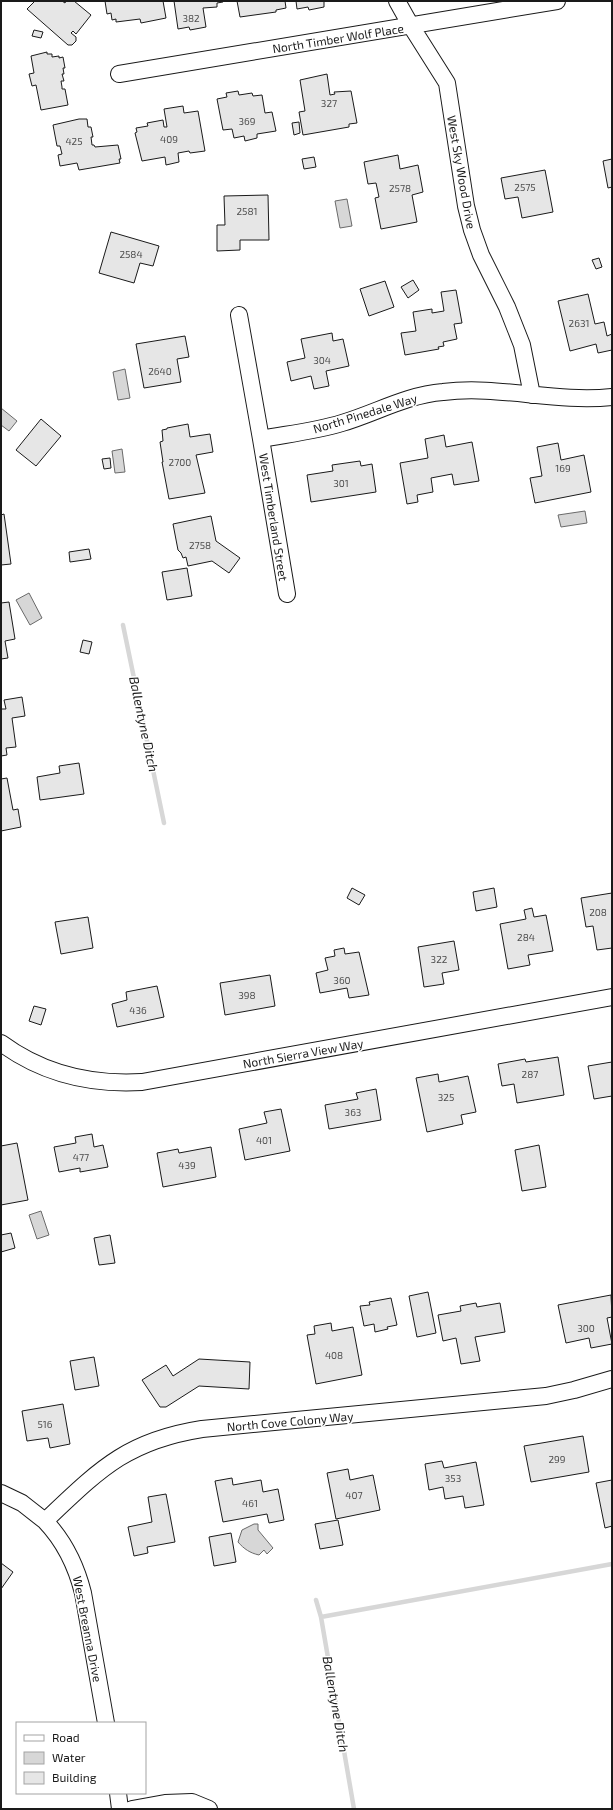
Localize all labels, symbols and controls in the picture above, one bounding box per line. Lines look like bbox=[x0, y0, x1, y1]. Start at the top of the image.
house number: 382 bbox=[182, 12, 200, 24]
street label: North Timber Wolf Place bbox=[271, 21, 405, 55]
house number: 327 bbox=[321, 97, 337, 109]
street label: West Sky Wood Drive bbox=[445, 114, 479, 230]
house number: 369 bbox=[239, 115, 256, 127]
house number: 409 bbox=[160, 133, 178, 145]
house number: 425 bbox=[65, 135, 83, 147]
house number: 2575 bbox=[514, 181, 536, 193]
house number: 2578 bbox=[389, 182, 411, 194]
house number: 2581 bbox=[236, 205, 258, 217]
house number: 2584 bbox=[119, 248, 143, 260]
house number: 2631 bbox=[569, 317, 589, 329]
house number: 304 bbox=[313, 354, 331, 366]
house number: 2640 bbox=[148, 365, 172, 377]
street label: North Pinedale Way bbox=[311, 390, 419, 435]
street label: West Timberland Street bbox=[257, 452, 291, 582]
house number: 2700 bbox=[169, 456, 191, 468]
house number: 169 bbox=[555, 462, 571, 474]
house number: 301 bbox=[333, 477, 349, 489]
house number: 2758 bbox=[189, 539, 211, 551]
water label: Ballentyne Ditch bbox=[126, 675, 162, 773]
house number: 208 bbox=[589, 906, 607, 918]
house number: 284 bbox=[517, 931, 535, 943]
house number: 322 bbox=[431, 953, 448, 965]
house number: 360 bbox=[333, 974, 351, 986]
house number: 398 bbox=[238, 989, 256, 1001]
house number: 436 bbox=[129, 1004, 147, 1016]
street label: North Sierra View Way bbox=[242, 1035, 365, 1070]
house number: 287 bbox=[522, 1068, 538, 1080]
house number: 325 bbox=[438, 1091, 454, 1103]
house number: 363 bbox=[345, 1106, 361, 1118]
house number: 401 bbox=[256, 1134, 272, 1146]
house number: 477 bbox=[73, 1151, 89, 1163]
house number: 439 bbox=[178, 1159, 196, 1171]
house number: 300 bbox=[577, 1322, 595, 1334]
house number: 408 bbox=[325, 1349, 343, 1361]
street label: North Cove Colony Way bbox=[226, 1408, 355, 1434]
house number: 516 bbox=[37, 1418, 53, 1430]
house number: 299 bbox=[548, 1453, 566, 1465]
house number: 353 bbox=[445, 1472, 461, 1484]
house number: 407 bbox=[345, 1489, 363, 1501]
house number: 461 bbox=[242, 1497, 258, 1509]
street label: West Breanna Drive bbox=[71, 1575, 105, 1683]
water label: Ballentyne Ditch bbox=[320, 1655, 352, 1753]
legend bbox=[16, 1722, 146, 1794]
text: Road bbox=[52, 1730, 80, 1744]
text: Water bbox=[52, 1750, 86, 1764]
text: Building bbox=[52, 1770, 97, 1784]

